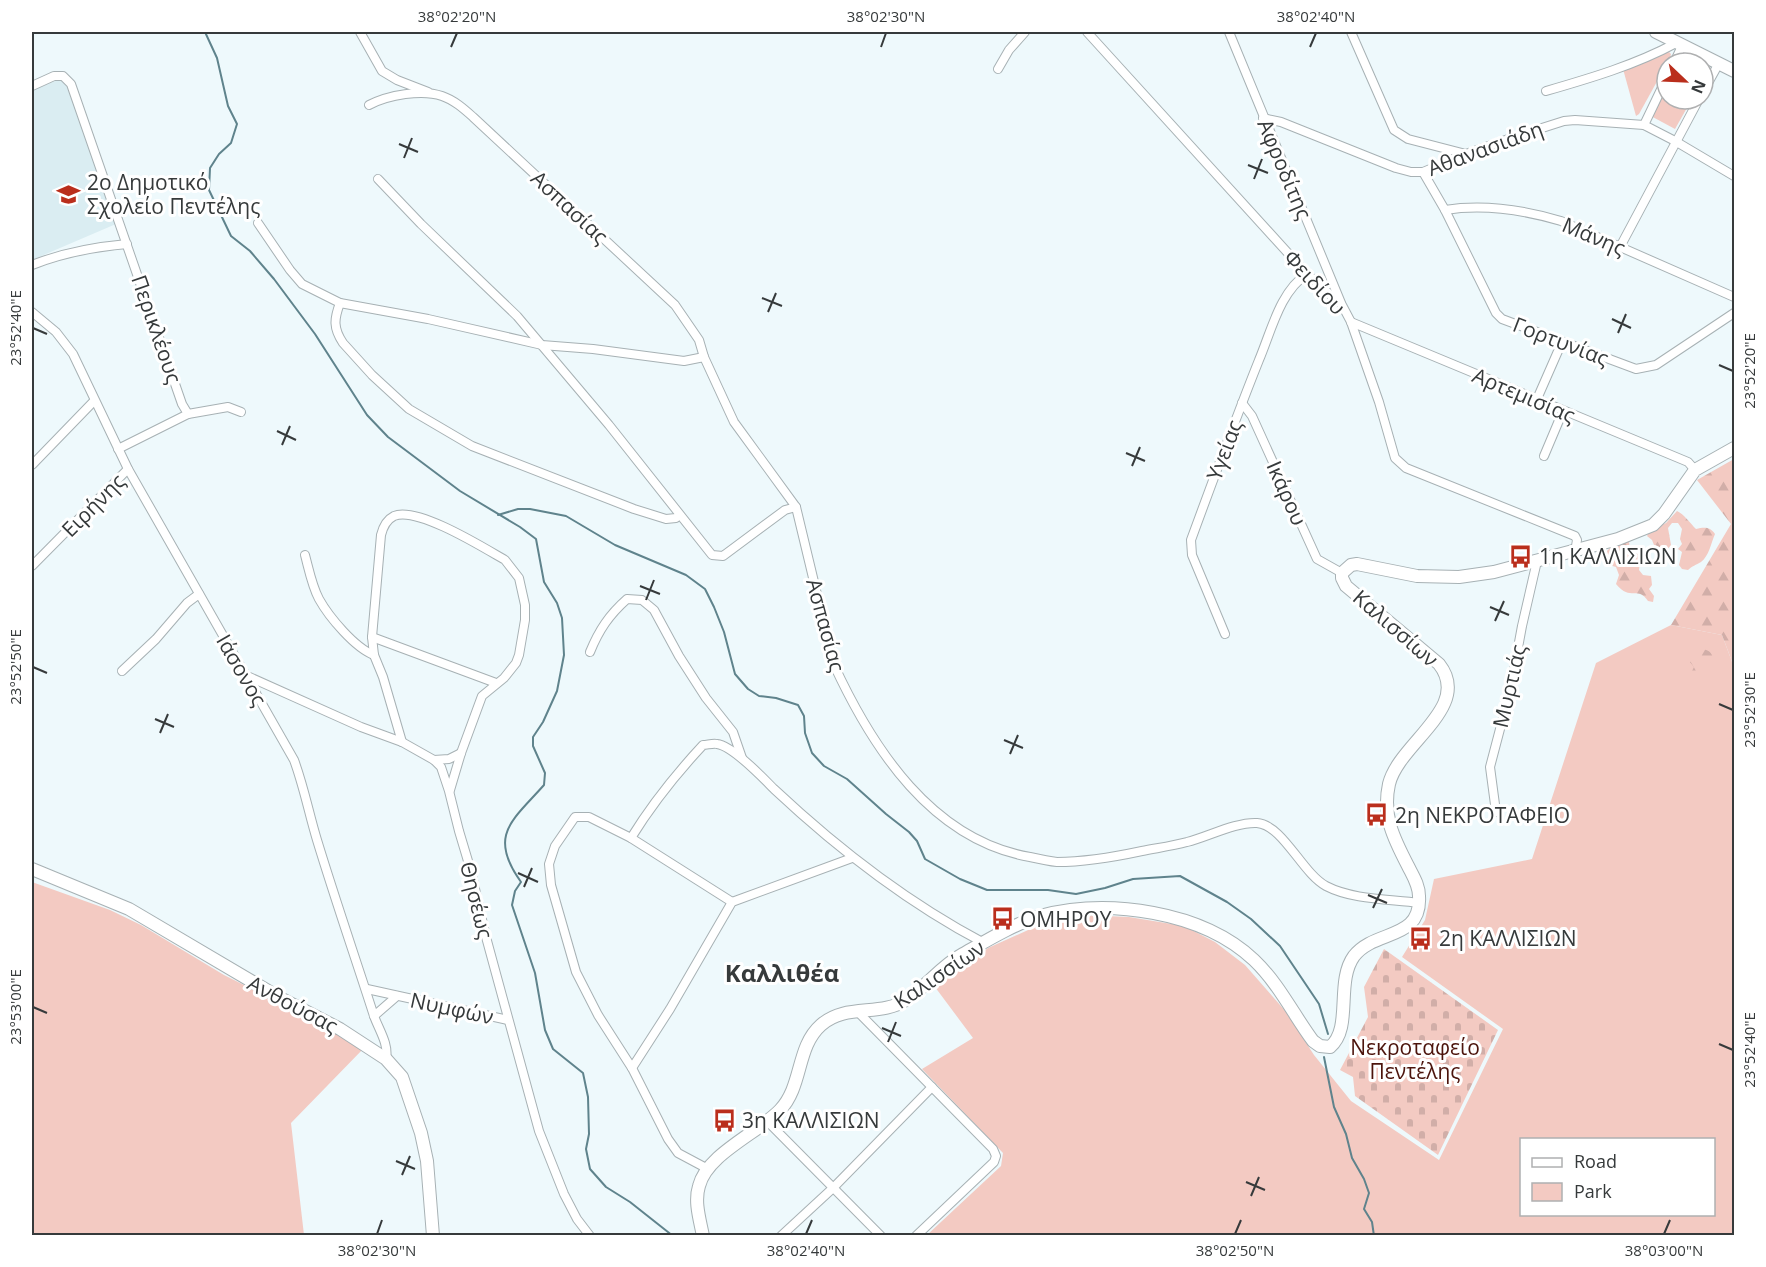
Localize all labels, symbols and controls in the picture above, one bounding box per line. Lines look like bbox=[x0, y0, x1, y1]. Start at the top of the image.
text: 38°02'20"N bbox=[418, 6, 496, 26]
text: 38°02'30"N bbox=[847, 6, 925, 26]
text: 38°02'40"N bbox=[1277, 6, 1355, 26]
north arrow bbox=[1655, 51, 1715, 111]
text: N bbox=[1686, 77, 1711, 97]
street label: Αθανασιάδη bbox=[1423, 114, 1547, 182]
street label: Αφροδίτης bbox=[1251, 115, 1319, 223]
street label: Ασπασίας bbox=[526, 164, 614, 250]
place label: 2ο Δημοτικό Σχολείο Πεντέλης bbox=[87, 168, 260, 220]
school or university icon: 2ο Δημοτικό Σχολείο Πεντέλης bbox=[56, 181, 82, 207]
street label: Μάνης bbox=[1558, 210, 1630, 262]
street label: Φειδίου bbox=[1278, 244, 1352, 320]
street label: Περικλέους bbox=[125, 271, 189, 387]
text: 23°52'40"E bbox=[5, 290, 25, 366]
street label: Γορτυνίας bbox=[1509, 310, 1613, 372]
text: 23°52'20"E bbox=[1739, 333, 1759, 409]
street label: Αρτεμισίας bbox=[1468, 361, 1580, 429]
street label: Υγείας bbox=[1200, 416, 1248, 484]
street label: Ικάρου bbox=[1260, 456, 1314, 530]
street label: Ειρήνης bbox=[55, 467, 131, 543]
place label: 1η ΚΑΛΛΙΣΙΩΝ bbox=[1539, 542, 1677, 570]
bus stop icon: 1η ΚΑΛΛΙΣΙΩΝ bbox=[1508, 543, 1534, 569]
street label: Ασπασίας bbox=[800, 575, 852, 675]
street label: Καλισσίων bbox=[1347, 583, 1445, 673]
text: 23°52'50"E bbox=[5, 629, 25, 705]
street label: Ιάσονος bbox=[210, 629, 274, 711]
street label: Μυρτιάς bbox=[1486, 642, 1532, 730]
text: 23°52'30"E bbox=[1739, 672, 1759, 748]
place label: 2η ΝΕΚΡΟΤΑΦΕΙΟ bbox=[1395, 801, 1570, 829]
bus stop icon: 2η ΝΕΚΡΟΤΑΦΕΙΟ bbox=[1364, 802, 1390, 828]
street label: Θησέως bbox=[454, 859, 500, 941]
place label: ΟΜΗΡΟΥ bbox=[1020, 905, 1112, 933]
bus stop icon: ΟΜΗΡΟΥ bbox=[989, 906, 1015, 932]
place label: 2η ΚΑΛΛΙΣΙΩΝ bbox=[1439, 924, 1577, 952]
bus stop icon: 2η ΚΑΛΛΙΣΙΩΝ bbox=[1408, 925, 1434, 951]
street label: Καλισσίων bbox=[888, 933, 990, 1015]
district label: Καλλιθέα bbox=[725, 956, 839, 989]
text: 23°53'00"E bbox=[5, 969, 25, 1045]
street label: Ανθούσας bbox=[243, 969, 343, 1039]
street label: Νυμφών bbox=[408, 986, 496, 1030]
text: 23°52'40"E bbox=[1739, 1012, 1759, 1088]
park label: Νεκροταφείο Πεντέλης bbox=[1350, 1033, 1480, 1085]
place label: 3η ΚΑΛΛΙΣΙΩΝ bbox=[742, 1106, 880, 1134]
bus stop icon: 3η ΚΑΛΛΙΣΙΩΝ bbox=[711, 1107, 737, 1133]
legend bbox=[1520, 1138, 1715, 1216]
text: Road bbox=[1574, 1149, 1617, 1173]
text: Park bbox=[1574, 1179, 1612, 1203]
text: 38°02'30"N bbox=[338, 1240, 416, 1260]
text: 38°02'40"N bbox=[767, 1240, 845, 1260]
text: 38°02'50"N bbox=[1196, 1240, 1274, 1260]
text: 38°03'00"N bbox=[1625, 1240, 1703, 1260]

